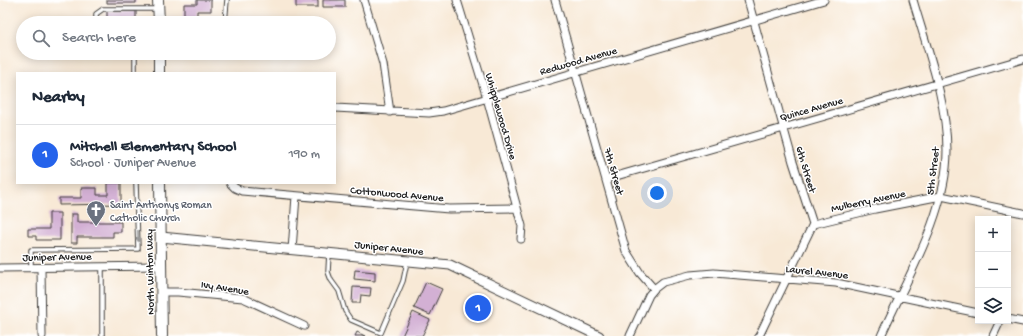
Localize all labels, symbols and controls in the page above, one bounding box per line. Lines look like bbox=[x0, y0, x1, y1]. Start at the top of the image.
search box bbox=[16, 16, 336, 60]
icon: search bbox=[30, 27, 52, 49]
text: Search here bbox=[62, 29, 136, 47]
street label: Redwood Avenue bbox=[538, 45, 619, 79]
street label: Whipplewood Drive bbox=[482, 72, 518, 162]
text: Nearby bbox=[32, 88, 85, 108]
street label: Quince Avenue bbox=[779, 95, 845, 125]
text: Mitchell Elementary School bbox=[70, 138, 236, 156]
street label: 6th Street bbox=[792, 145, 818, 196]
street label: 5th Street bbox=[925, 145, 943, 196]
street label: 7th Street bbox=[600, 146, 626, 198]
text: 1 bbox=[42, 147, 48, 162]
text: 190 m bbox=[289, 147, 320, 162]
text: School · Juniper Avenue bbox=[70, 156, 196, 171]
your location bbox=[647, 183, 667, 203]
street label: Cottonwood Avenue bbox=[350, 185, 444, 205]
street label: Mulberry Avenue bbox=[830, 188, 907, 216]
church icon: Saint Anthonys Roman Catholic Church bbox=[85, 199, 107, 227]
place label: Saint Anthonys Roman Catholic Church bbox=[110, 200, 212, 225]
map controls bbox=[975, 216, 1011, 324]
button: + bbox=[975, 216, 1011, 252]
street label: North Winton Way bbox=[144, 228, 158, 315]
one-way arrow bbox=[134, 230, 141, 242]
street label: Juniper Avenue bbox=[354, 239, 424, 259]
street label: Juniper Avenue bbox=[22, 251, 92, 265]
button: − bbox=[975, 252, 1011, 288]
street label: Laurel Avenue bbox=[785, 264, 849, 282]
street label: Ivy Avenue bbox=[200, 279, 250, 299]
button: layers bbox=[975, 288, 1011, 324]
pin: 1 bbox=[465, 293, 491, 323]

